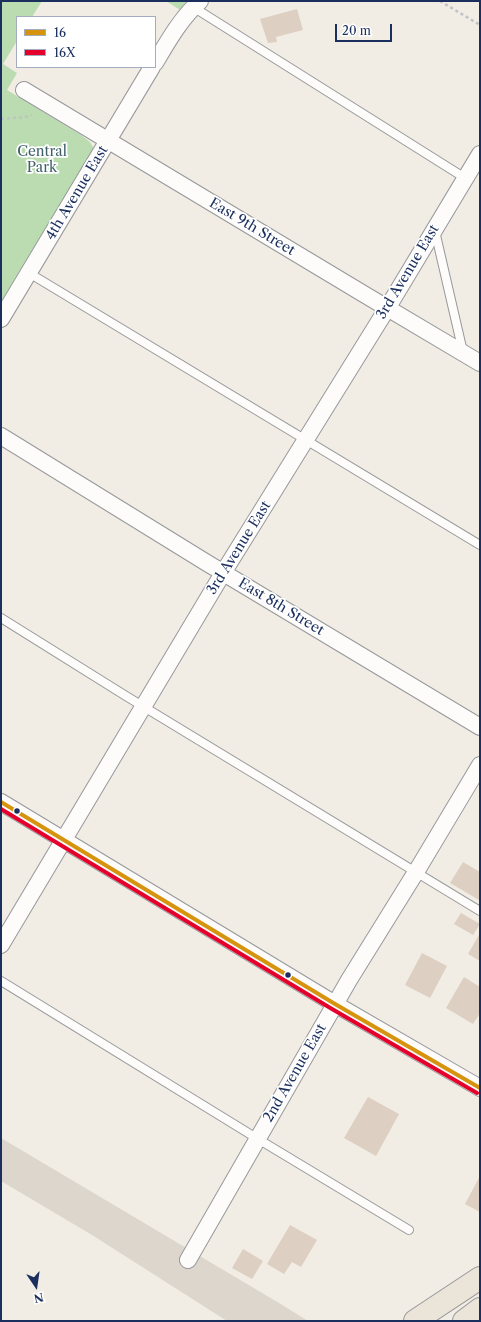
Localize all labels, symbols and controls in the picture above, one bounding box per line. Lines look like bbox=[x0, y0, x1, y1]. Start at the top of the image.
legend bbox=[16, 16, 156, 68]
scale bar bbox=[337, 16, 394, 42]
text: 20 m bbox=[342, 23, 371, 38]
text: 16 bbox=[54, 25, 66, 40]
text: 16X bbox=[54, 45, 76, 60]
street label: 4th Avenue East bbox=[42, 143, 112, 243]
park label: Central Park bbox=[17, 144, 67, 176]
street label: East 9th Street bbox=[206, 195, 298, 259]
street label: 3rd Avenue East bbox=[373, 222, 443, 322]
street label: 3rd Avenue East bbox=[203, 498, 275, 598]
street label: East 8th Street bbox=[235, 575, 327, 639]
unlabelled marker bbox=[12, 806, 22, 816]
unlabelled marker bbox=[283, 970, 293, 980]
street label: 2nd Avenue East bbox=[260, 1021, 330, 1125]
north arrow bbox=[16, 1266, 56, 1306]
text: N bbox=[32, 1290, 45, 1306]

